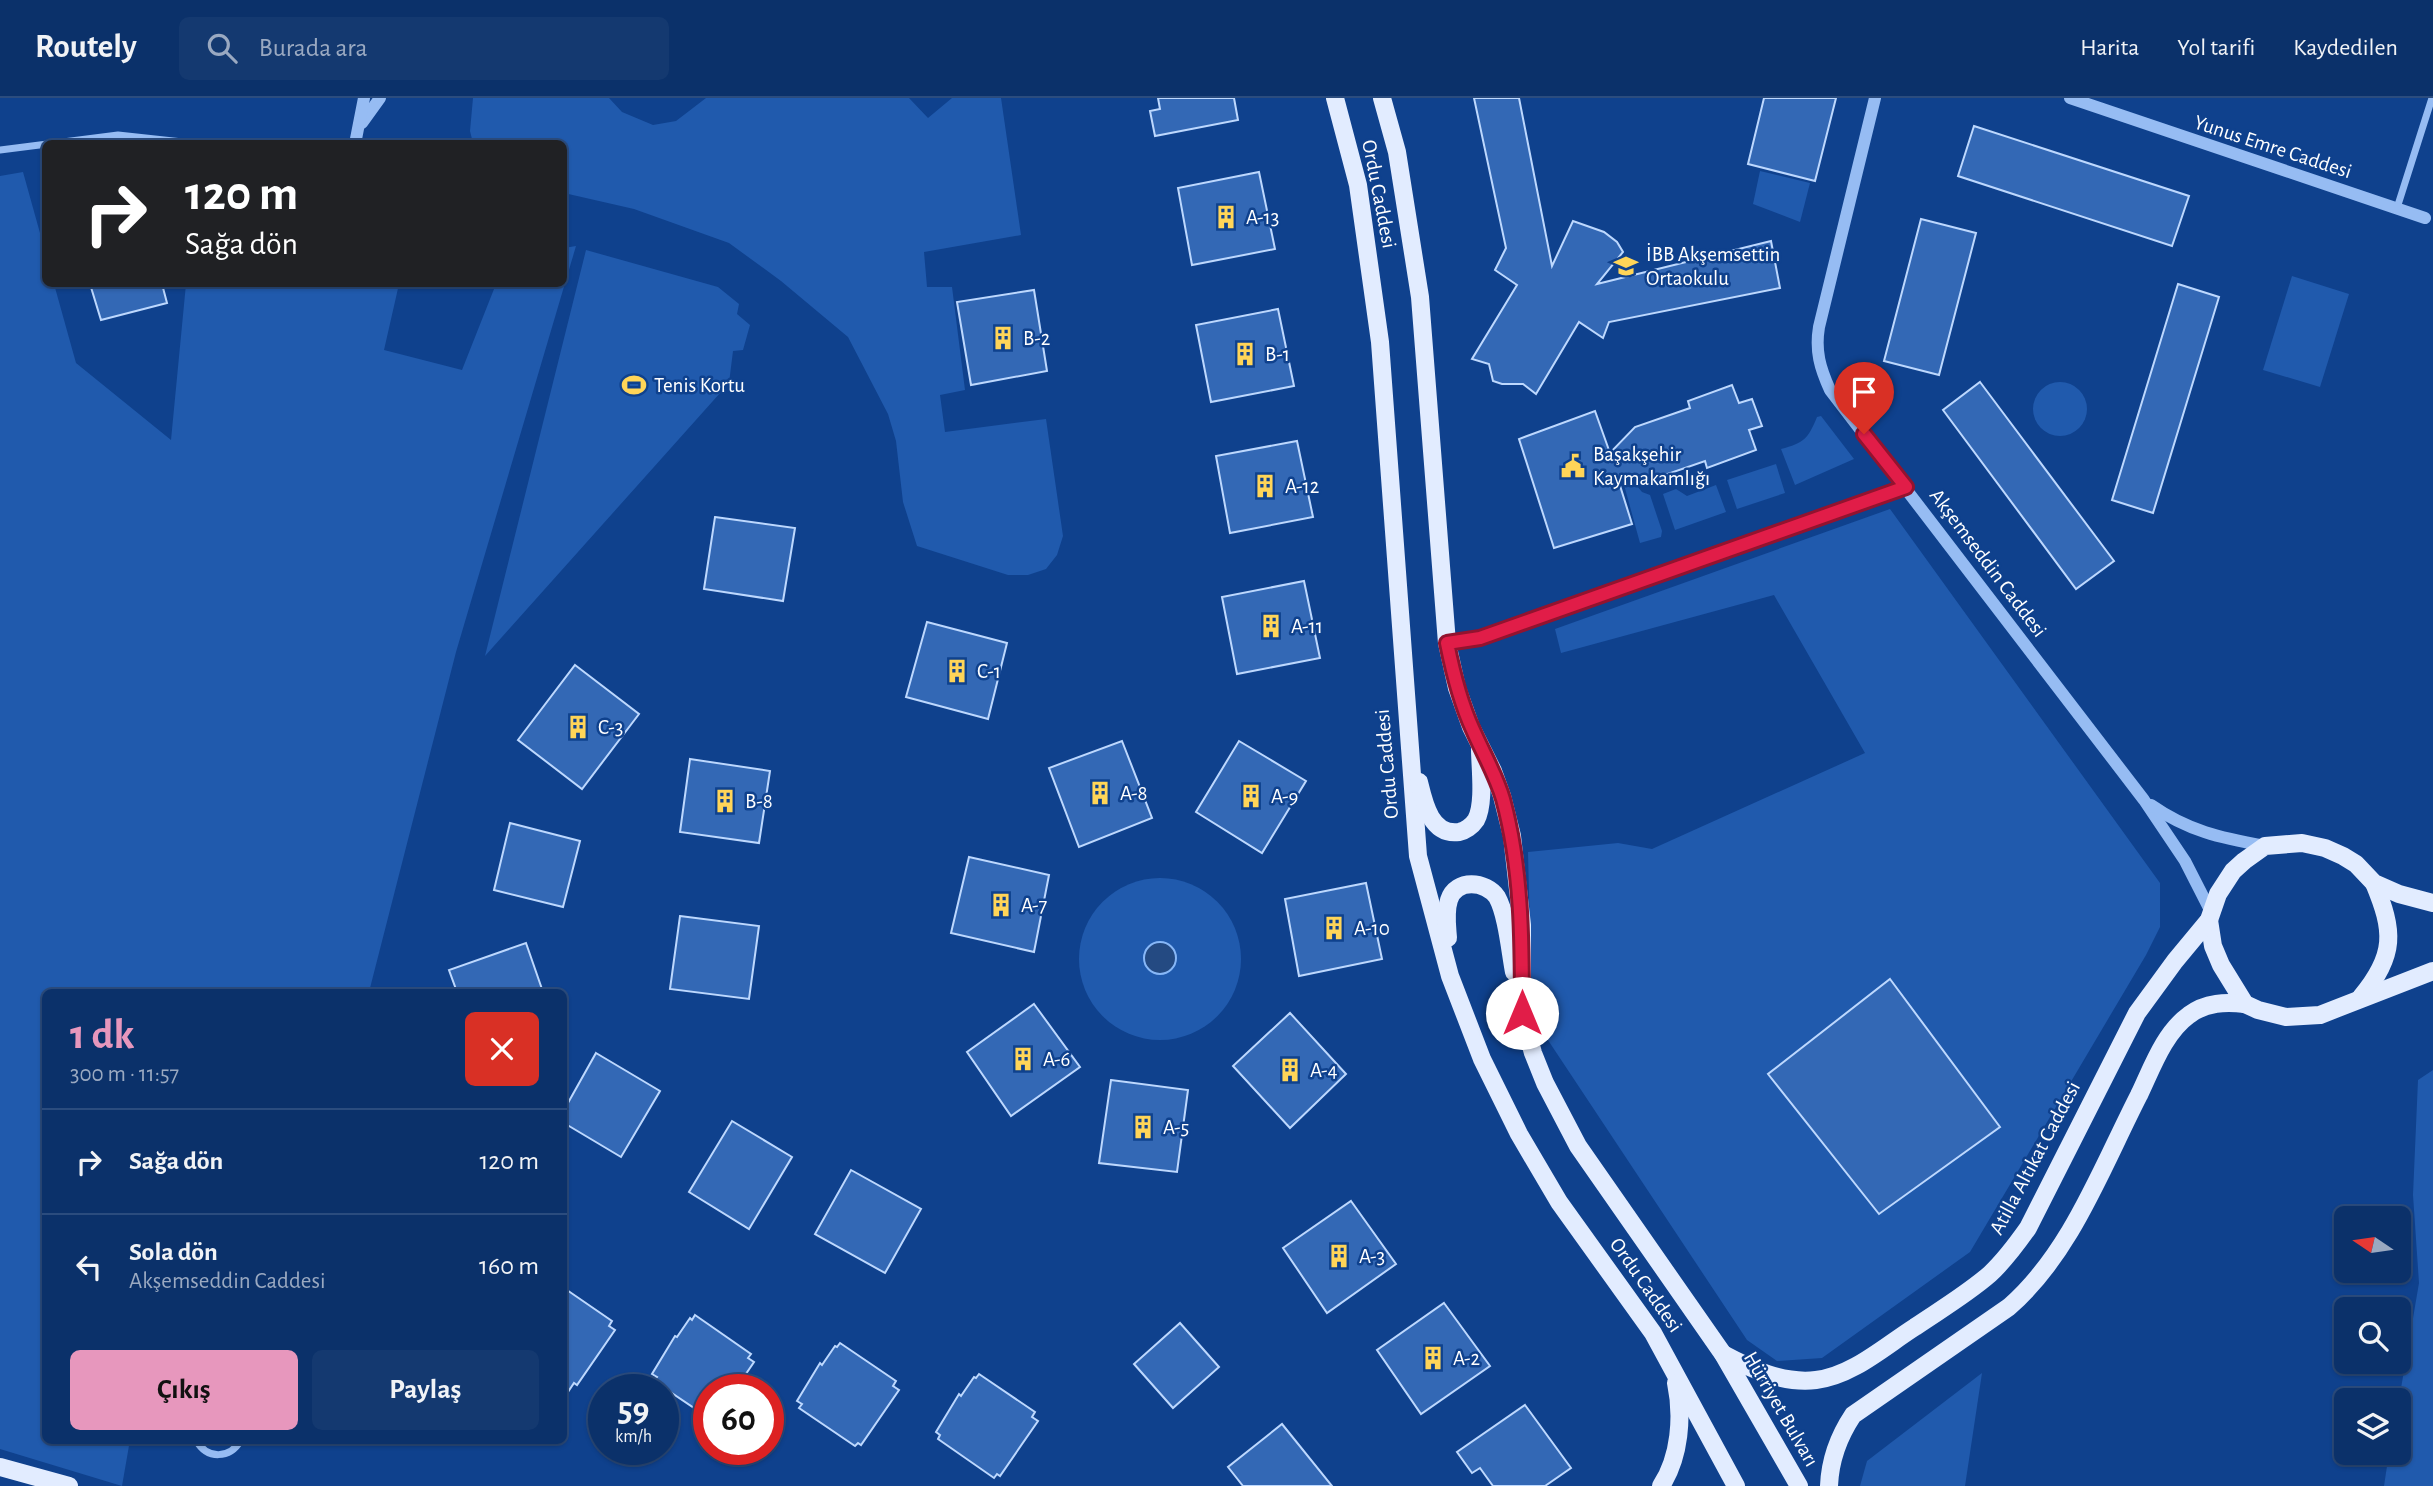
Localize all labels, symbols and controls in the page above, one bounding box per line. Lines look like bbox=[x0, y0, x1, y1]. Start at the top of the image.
search box bbox=[179, 17, 669, 80]
icon: search bbox=[203, 29, 241, 67]
text: Routely bbox=[35, 31, 137, 64]
text: Burada ara bbox=[259, 35, 367, 61]
text: Harita bbox=[2080, 36, 2139, 60]
text: Yol tarifi bbox=[2177, 36, 2255, 60]
text: Kaydedilen bbox=[2293, 36, 2398, 60]
street label: Yunus Emre Caddesi bbox=[2192, 112, 2354, 182]
street label: Ordu Caddesi bbox=[1358, 138, 1400, 250]
icon: right bbox=[70, 168, 161, 259]
text: 120 m bbox=[185, 170, 298, 219]
building icon: A-13 bbox=[1212, 203, 1240, 231]
place label: A-13 bbox=[1246, 207, 1279, 228]
text: Sağa dön bbox=[185, 228, 298, 260]
place label: İBB Akşemsettin Ortaokulu bbox=[1646, 243, 1780, 289]
school or university icon: İBB Akşemsettin Ortaokulu bbox=[1612, 252, 1640, 280]
building icon: B-2 bbox=[989, 324, 1017, 352]
place label: B-2 bbox=[1023, 328, 1050, 349]
building icon: B-1 bbox=[1231, 340, 1259, 368]
place label: B-1 bbox=[1265, 344, 1290, 365]
pin bbox=[1834, 362, 1894, 434]
sports icon: Tenis Kortu bbox=[620, 371, 648, 399]
icon: arrive bbox=[1845, 373, 1883, 411]
place label: Tenis Kortu bbox=[654, 375, 745, 396]
place label: Başakşehir Kaymakamlığı bbox=[1593, 444, 1710, 489]
public building icon: Başakşehir Kaymakamlığı bbox=[1559, 452, 1587, 480]
building icon: A-12 bbox=[1251, 472, 1279, 500]
place label: A-12 bbox=[1285, 476, 1319, 497]
street label: Akşemseddin Caddesi bbox=[1926, 485, 2050, 641]
building icon: A-11 bbox=[1257, 612, 1285, 640]
place label: A-11 bbox=[1291, 616, 1323, 637]
building icon: C-1 bbox=[943, 657, 971, 685]
place label: C-1 bbox=[977, 661, 1001, 682]
street label: Ordu Caddesi bbox=[1372, 708, 1402, 820]
building icon: C-3 bbox=[564, 713, 592, 741]
place label: C-3 bbox=[598, 717, 623, 738]
building icon: A-8 bbox=[1086, 779, 1114, 807]
building icon: A-9 bbox=[1237, 782, 1265, 810]
place label: A-8 bbox=[1120, 783, 1148, 804]
place label: A-9 bbox=[1271, 786, 1298, 807]
building icon: B-8 bbox=[711, 787, 739, 815]
place label: B-8 bbox=[745, 791, 773, 812]
building icon: A-7 bbox=[987, 891, 1015, 919]
place label: A-7 bbox=[1021, 895, 1048, 916]
building icon: A-10 bbox=[1320, 914, 1348, 942]
place label: A-10 bbox=[1354, 918, 1390, 939]
position arrow bbox=[1485, 976, 1559, 1050]
button: close bbox=[465, 1012, 539, 1086]
text: 1 dk bbox=[70, 1014, 134, 1056]
building icon: A-6 bbox=[1009, 1045, 1037, 1073]
place label: A-6 bbox=[1043, 1049, 1070, 1070]
building icon: A-4 bbox=[1276, 1056, 1304, 1084]
place label: A-4 bbox=[1310, 1060, 1338, 1081]
text: 300 m · 11:57 bbox=[70, 1063, 179, 1086]
street label: Atilla Altıkat Caddesi bbox=[1986, 1078, 2084, 1238]
building icon: A-5 bbox=[1129, 1113, 1157, 1141]
place label: A-5 bbox=[1163, 1117, 1189, 1138]
icon: right bbox=[70, 1143, 108, 1181]
text: Sağa dön bbox=[129, 1148, 223, 1174]
text: 120 m bbox=[479, 1148, 539, 1174]
north arrow bbox=[2334, 1206, 2412, 1283]
map controls bbox=[2334, 1206, 2411, 1465]
street label: Ordu Caddesi bbox=[1606, 1234, 1686, 1336]
text: Sola dön bbox=[129, 1239, 218, 1265]
building icon: A-3 bbox=[1325, 1242, 1353, 1270]
place label: A-3 bbox=[1359, 1246, 1385, 1267]
icon: left bbox=[70, 1248, 108, 1286]
text: 160 m bbox=[479, 1253, 539, 1279]
text: Akşemseddin Caddesi bbox=[129, 1270, 326, 1293]
button: search bbox=[2334, 1297, 2411, 1374]
building icon: A-2 bbox=[1419, 1344, 1447, 1372]
place label: A-2 bbox=[1453, 1348, 1480, 1369]
street label: Hürriyet Bulvarı bbox=[1740, 1348, 1822, 1470]
button: Çıkış bbox=[70, 1350, 298, 1430]
button: Paylaş bbox=[312, 1350, 539, 1430]
speed limit sign: 60 bbox=[693, 1374, 784, 1465]
button: layers bbox=[2334, 1388, 2411, 1465]
text: 59 bbox=[617, 1393, 650, 1428]
text: km/h bbox=[615, 1428, 652, 1446]

